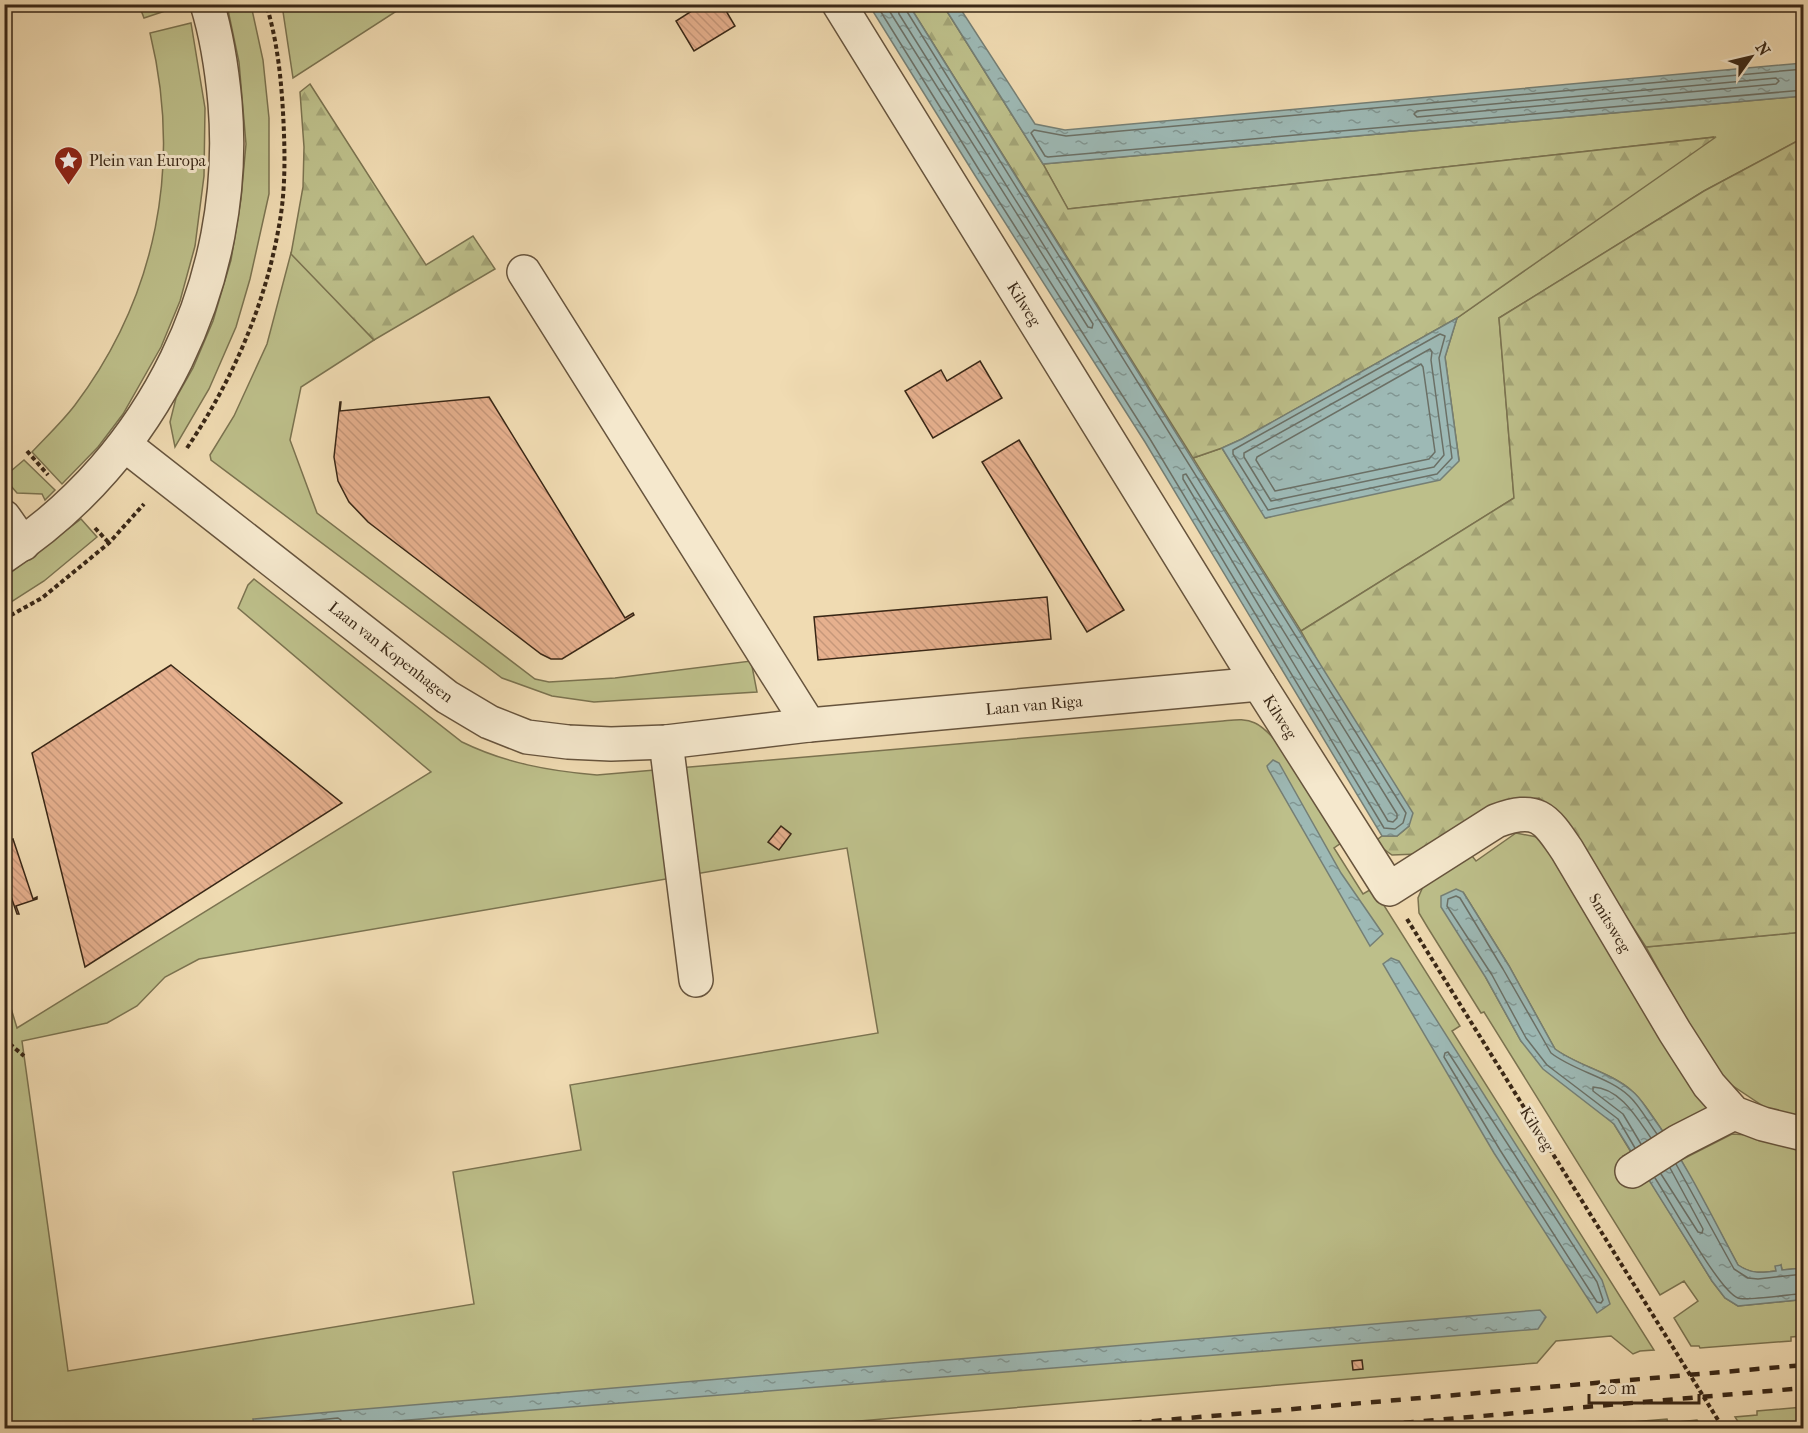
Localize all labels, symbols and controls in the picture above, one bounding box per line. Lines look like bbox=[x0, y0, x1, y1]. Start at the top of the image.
north arrow bbox=[1721, 27, 1781, 87]
text: N bbox=[1752, 39, 1775, 60]
place icon: Plein van Europa bbox=[52, 144, 84, 186]
place label: Plein van Europa bbox=[89, 151, 207, 170]
street label: Kilweg bbox=[1003, 278, 1045, 330]
street label: Laan van Kopenhagen bbox=[325, 598, 458, 707]
street label: Laan van Riga bbox=[985, 691, 1084, 719]
street label: Kilweg bbox=[1259, 691, 1301, 743]
street label: Smitsweg bbox=[1585, 890, 1635, 956]
street label: Kilweg bbox=[1516, 1103, 1558, 1155]
scale bar bbox=[1589, 1367, 1698, 1405]
text: 20 m bbox=[1598, 1378, 1636, 1399]

